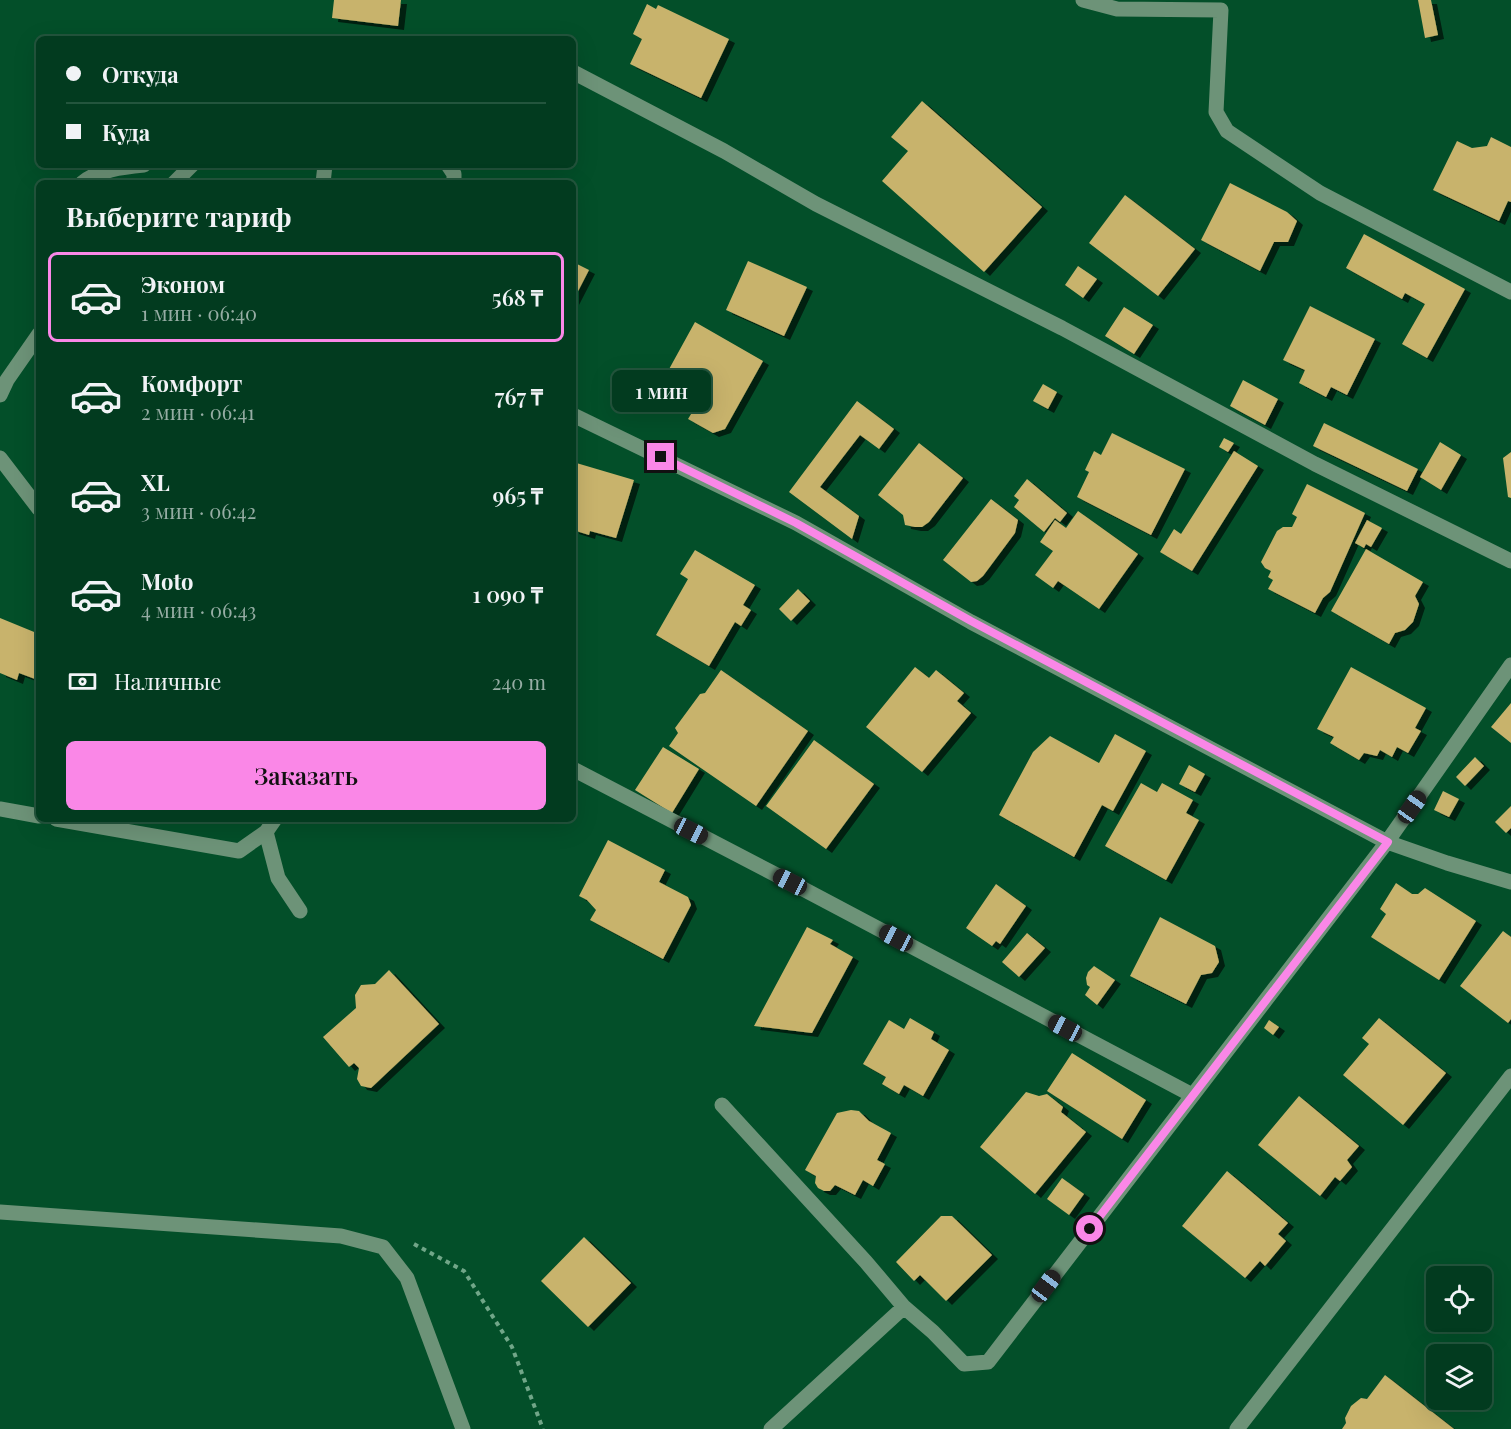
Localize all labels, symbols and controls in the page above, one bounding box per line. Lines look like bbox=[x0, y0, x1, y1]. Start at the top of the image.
text: Откуда bbox=[102, 59, 179, 89]
text: Куда bbox=[102, 117, 150, 147]
text: Выберите тариф bbox=[66, 198, 292, 234]
text: Эконом bbox=[141, 269, 225, 299]
icon: car bbox=[69, 270, 123, 324]
text: 568 ₸ bbox=[492, 282, 543, 312]
text: 1 мин · 06:40 bbox=[141, 299, 257, 326]
text: Комфорт bbox=[141, 368, 242, 398]
icon: car bbox=[69, 369, 123, 423]
callout: 1 мин bbox=[612, 370, 710, 412]
text: 1 мин bbox=[635, 377, 688, 404]
text: 767 ₸ bbox=[495, 381, 543, 411]
text: 2 мин · 06:41 bbox=[141, 398, 255, 425]
route end bbox=[647, 443, 674, 470]
text: XL bbox=[141, 467, 170, 497]
icon: car bbox=[69, 468, 123, 522]
text: 965 ₸ bbox=[492, 480, 543, 510]
text: 3 мин · 06:42 bbox=[141, 497, 256, 524]
text: Moto bbox=[141, 566, 194, 596]
icon: car bbox=[69, 567, 123, 621]
text: 1 090 ₸ bbox=[473, 579, 543, 609]
text: 4 мин · 06:43 bbox=[141, 596, 256, 623]
icon: cash bbox=[66, 665, 99, 698]
text: Наличные bbox=[114, 666, 221, 696]
text: 240 m bbox=[492, 668, 546, 695]
button: Заказать bbox=[66, 741, 546, 810]
car bbox=[1394, 787, 1430, 827]
car bbox=[671, 815, 711, 847]
car bbox=[770, 866, 810, 898]
car bbox=[876, 922, 916, 954]
car bbox=[1045, 1012, 1085, 1044]
route start bbox=[1076, 1215, 1103, 1242]
car bbox=[1028, 1266, 1064, 1306]
map controls bbox=[1426, 1266, 1492, 1410]
button: locate bbox=[1426, 1266, 1492, 1332]
button: layers bbox=[1426, 1344, 1492, 1410]

